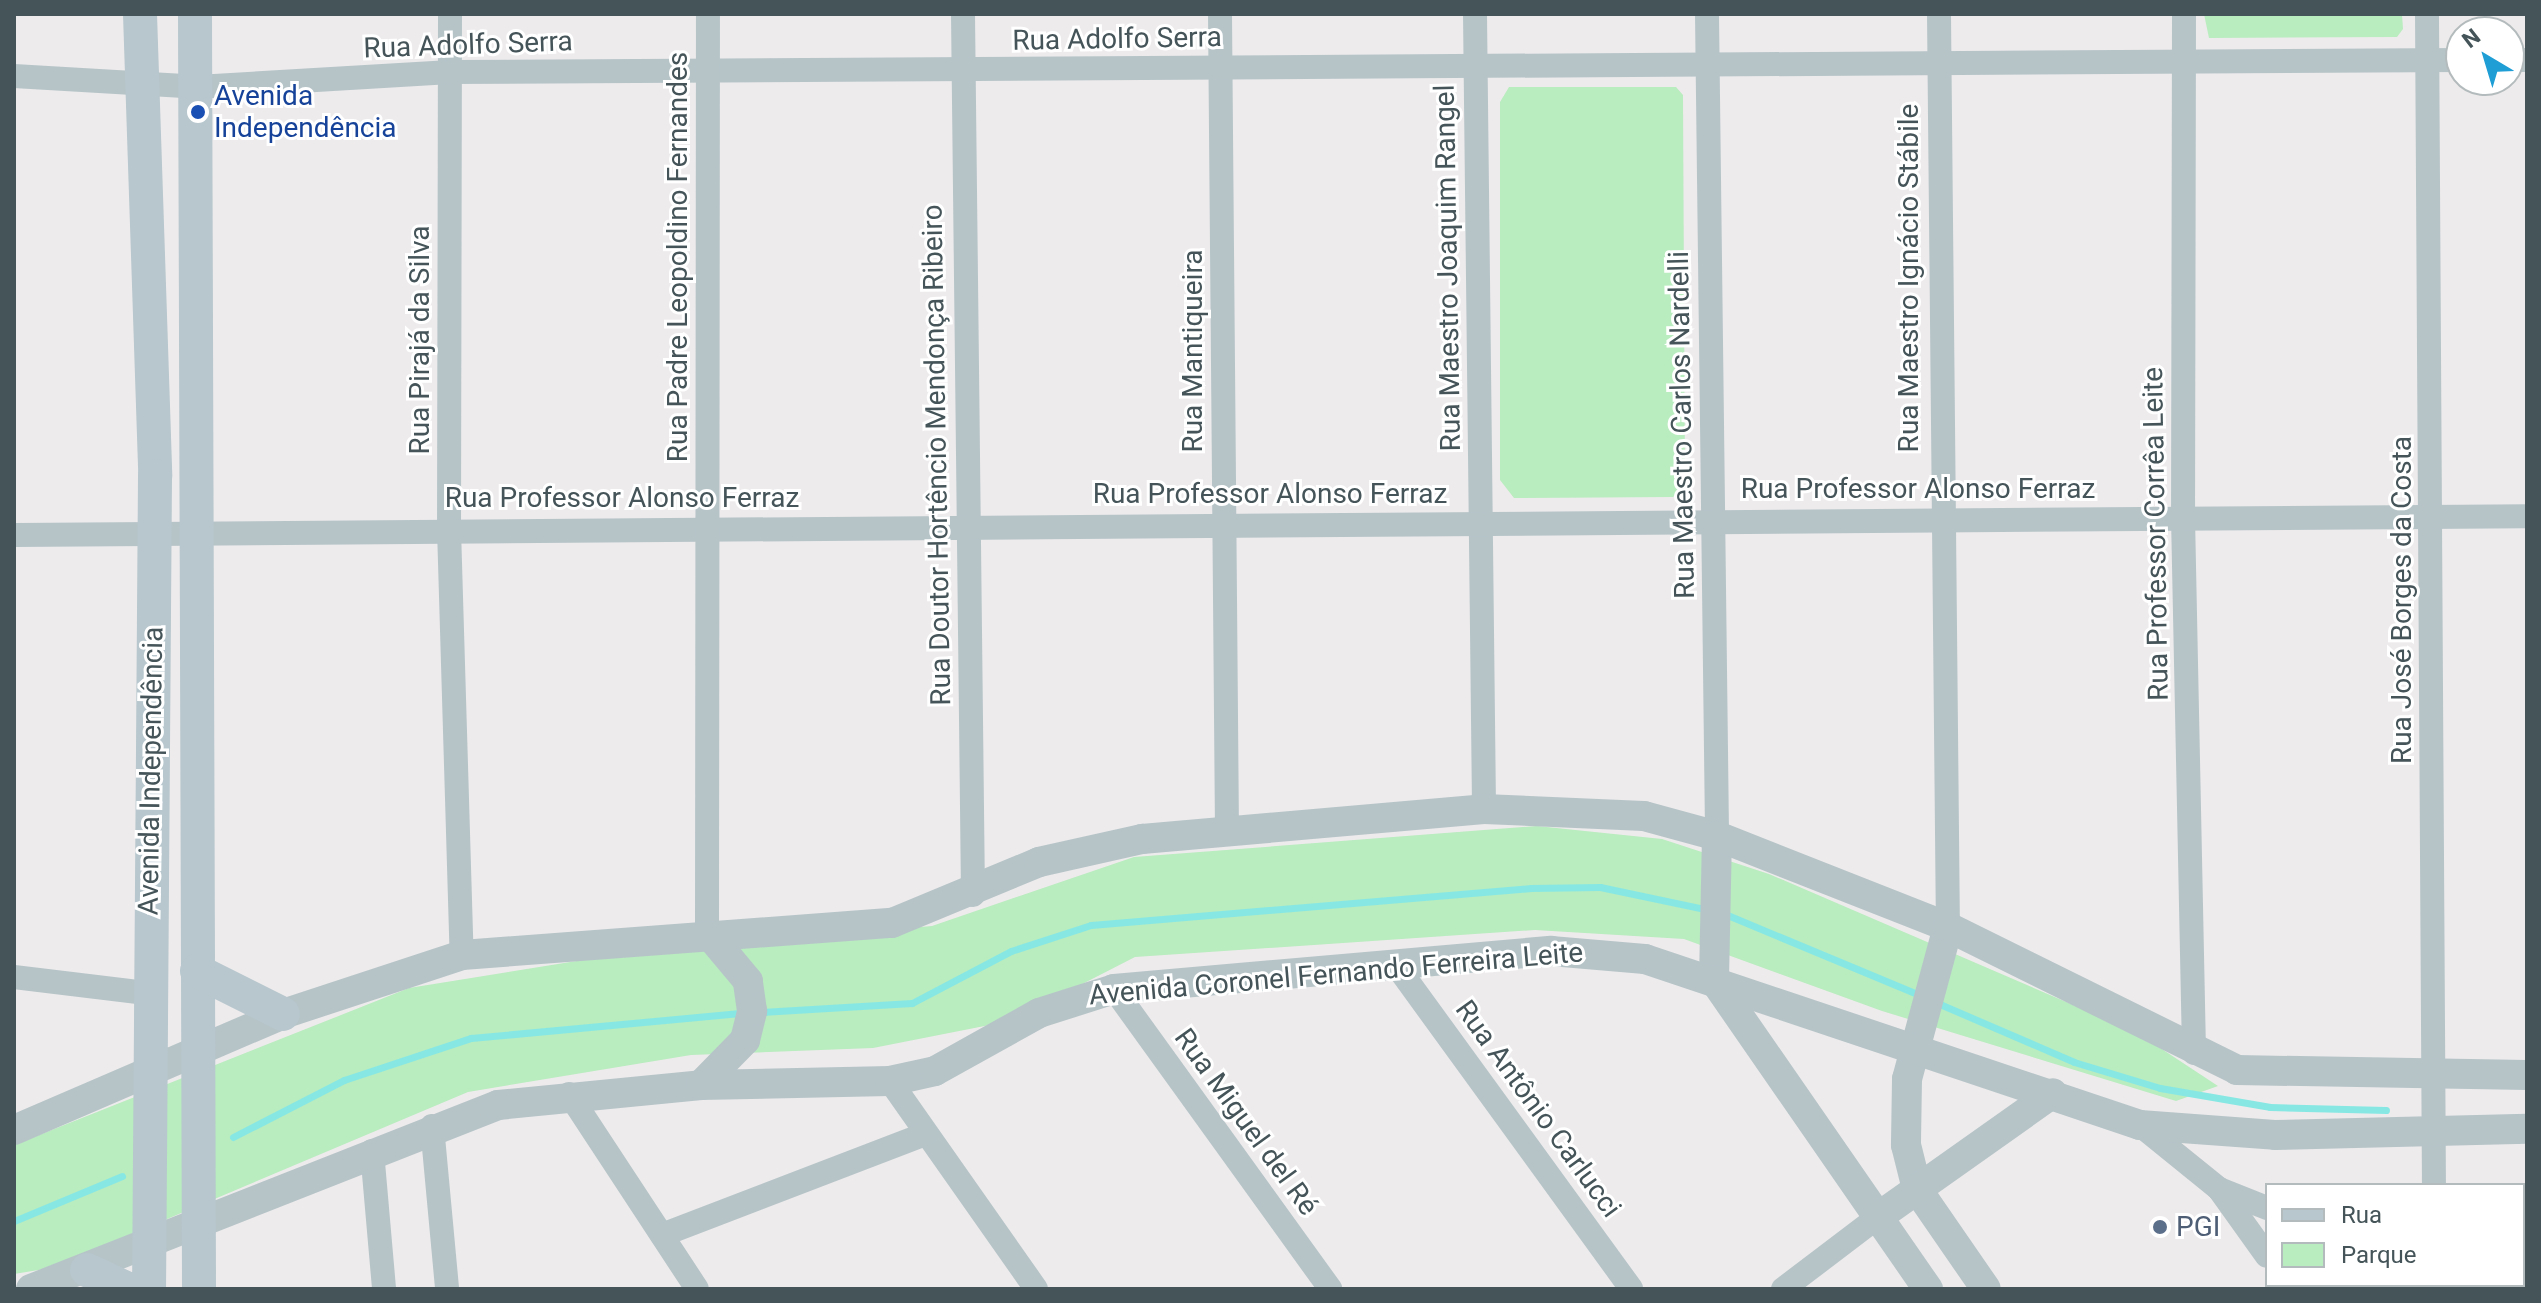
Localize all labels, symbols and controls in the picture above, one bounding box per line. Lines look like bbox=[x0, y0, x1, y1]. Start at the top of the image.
north arrow bbox=[2445, 16, 2525, 96]
street label: Rua Adolfo Serra bbox=[1012, 20, 1222, 58]
text: N bbox=[2457, 24, 2485, 53]
street label: Rua Adolfo Serra bbox=[363, 25, 573, 65]
street label: Rua Padre Leopoldino Fernandes bbox=[661, 52, 695, 462]
place label: Avenida Independência bbox=[214, 79, 397, 145]
street label: Rua Maestro Joaquim Rangel bbox=[1428, 84, 1468, 452]
marker: Avenida Independência bbox=[189, 103, 207, 121]
street label: Rua Maestro Ignácio Stábile bbox=[1892, 104, 1926, 452]
street label: Rua Doutor Hortêncio Mendonça Ribeiro bbox=[916, 204, 958, 706]
street label: Rua Pirajá da Silva bbox=[403, 225, 437, 455]
street label: Rua Mantiqueira bbox=[1176, 249, 1210, 453]
street label: Rua Maestro Carlos Nardelli bbox=[1662, 251, 1702, 599]
street label: Rua Professor Corrêa Leite bbox=[2136, 367, 2176, 701]
street label: Rua José Borges da Costa bbox=[2385, 436, 2419, 764]
street label: Rua Professor Alonso Ferraz bbox=[1741, 472, 2095, 506]
street label: Rua Professor Alonso Ferraz bbox=[1093, 477, 1447, 511]
street label: Rua Professor Alonso Ferraz bbox=[445, 481, 799, 515]
street label: Avenida Independência bbox=[132, 626, 170, 916]
street label: Avenida Coronel Fernando Ferreira Leite bbox=[1087, 936, 1585, 1012]
street label: Rua Antônio Carlucci bbox=[1448, 994, 1628, 1224]
street label: Rua Miguel del Ré bbox=[1167, 1022, 1325, 1222]
legend bbox=[2265, 1183, 2525, 1287]
text: Rua bbox=[2341, 1201, 2382, 1229]
place label: PGI bbox=[2176, 1210, 2220, 1244]
marker: PGI bbox=[2151, 1218, 2169, 1236]
text: Parque bbox=[2341, 1241, 2417, 1269]

